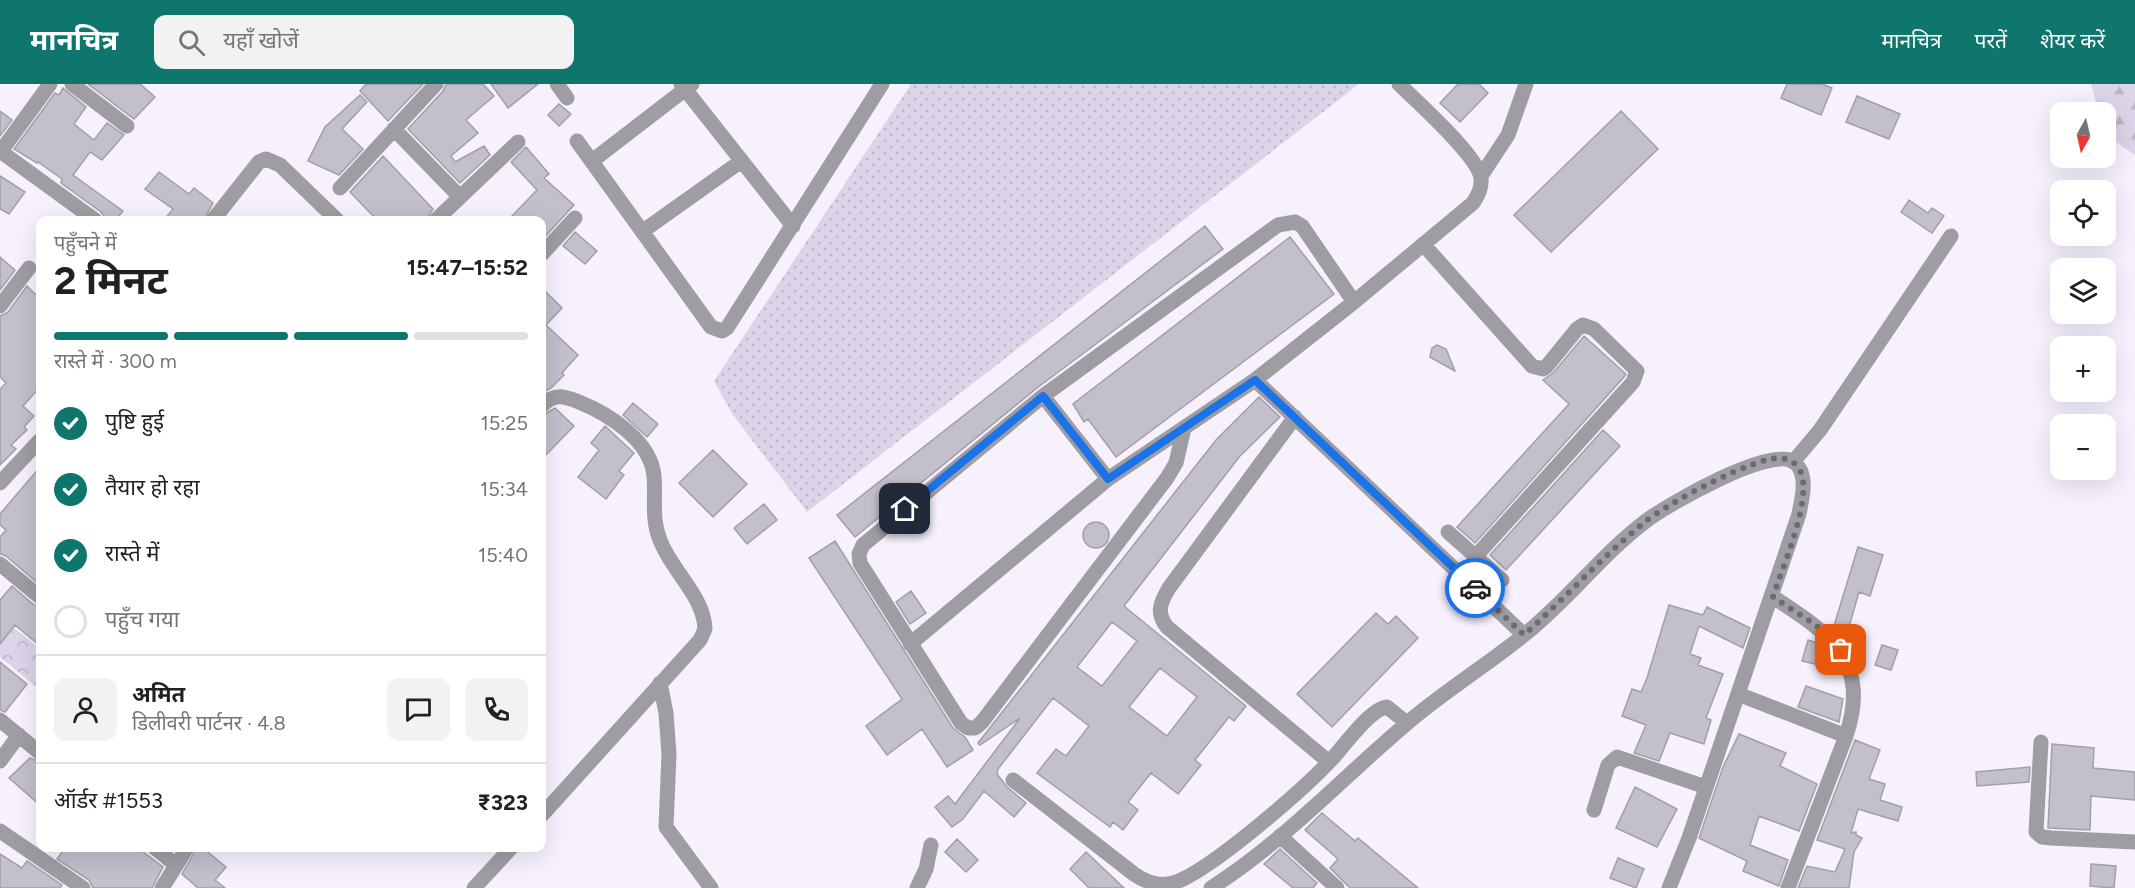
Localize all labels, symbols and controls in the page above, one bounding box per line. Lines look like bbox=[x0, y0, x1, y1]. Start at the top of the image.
search box bbox=[154, 15, 574, 69]
text: मानचित्र bbox=[30, 23, 118, 57]
icon: search bbox=[175, 26, 208, 59]
text: यहाँ खोजें bbox=[223, 27, 299, 54]
text: मानचित्र bbox=[1882, 28, 1942, 53]
text: परतें bbox=[1975, 28, 2007, 53]
text: शेयर करें bbox=[2040, 28, 2105, 53]
north arrow bbox=[2050, 102, 2116, 168]
map controls bbox=[2050, 102, 2116, 480]
button: locate bbox=[2050, 180, 2116, 246]
text: पहुँचने में bbox=[54, 231, 117, 255]
text: 15:47–15:52 bbox=[407, 254, 528, 281]
text: 2 मिनट bbox=[54, 257, 168, 304]
button: layers bbox=[2050, 258, 2116, 324]
button: + bbox=[2050, 336, 2116, 402]
text: रास्ते में · 300 m bbox=[54, 349, 177, 373]
icon: check bbox=[54, 407, 87, 440]
text: पुष्टि हुई bbox=[105, 408, 164, 435]
text: 15:25 bbox=[481, 411, 528, 435]
button: − bbox=[2050, 414, 2116, 480]
icon: check bbox=[54, 473, 87, 506]
text: तैयार हो रहा bbox=[105, 474, 200, 501]
text: 15:34 bbox=[480, 477, 528, 501]
pin bbox=[879, 483, 930, 534]
icon: home bbox=[888, 492, 921, 525]
icon: check bbox=[54, 539, 87, 572]
text: रास्ते में bbox=[105, 540, 159, 567]
text: 15:40 bbox=[478, 543, 528, 567]
courier bbox=[1445, 558, 1505, 618]
icon: car bbox=[1459, 572, 1492, 605]
text: पहुँच गया bbox=[105, 606, 179, 633]
pin bbox=[1815, 624, 1866, 675]
icon: bag bbox=[1824, 633, 1857, 666]
button: person bbox=[54, 678, 117, 741]
button: chat bbox=[387, 678, 450, 741]
button: phone bbox=[465, 678, 528, 741]
text: अमित bbox=[132, 681, 185, 708]
text: डिलीवरी पार्टनर · 4.8 bbox=[132, 711, 286, 735]
text: ऑर्डर #1553 bbox=[54, 787, 163, 814]
text: ₹323 bbox=[478, 789, 528, 816]

